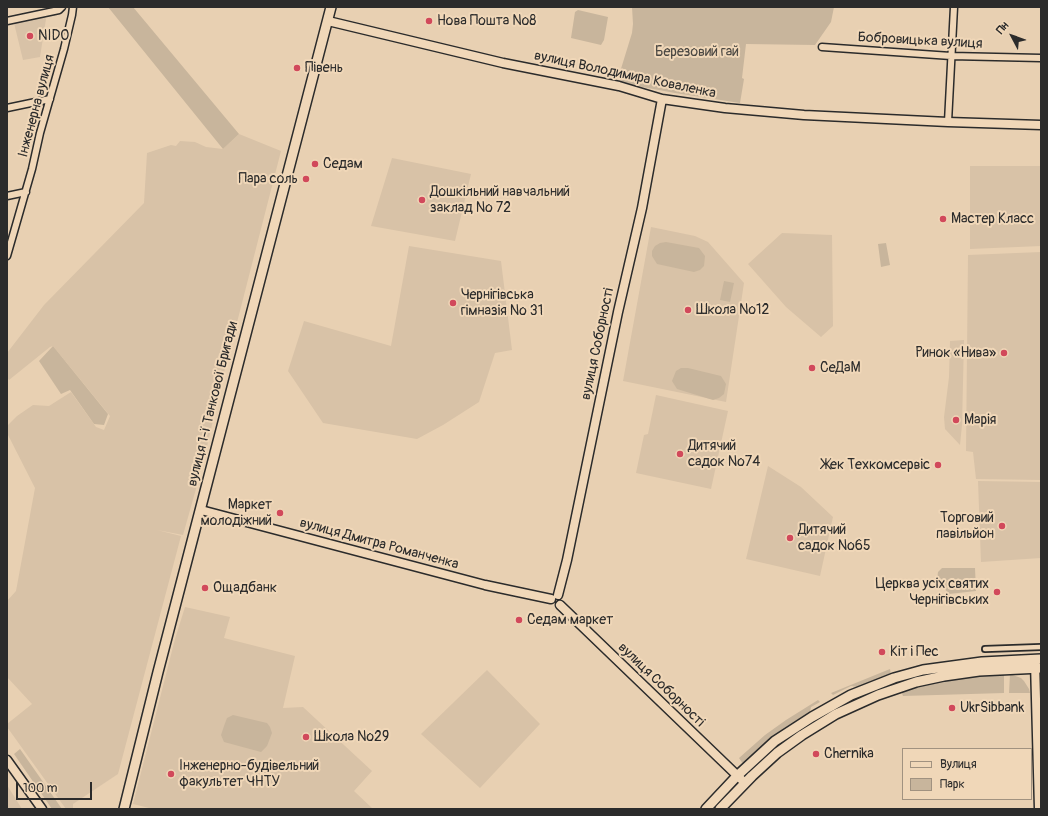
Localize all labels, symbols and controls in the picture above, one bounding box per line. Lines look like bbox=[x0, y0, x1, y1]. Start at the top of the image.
place label: Нова Пошта №8 bbox=[437, 13, 536, 29]
marker: Нова Пошта №8 bbox=[424, 16, 434, 26]
north arrow bbox=[992, 16, 1032, 56]
text: Пн bbox=[994, 19, 1011, 37]
place label: NIDO bbox=[38, 28, 69, 44]
street label: Бобровицька вулиця bbox=[857, 29, 983, 53]
marker: NIDO bbox=[25, 31, 35, 41]
park label: Березовий гай bbox=[655, 44, 739, 60]
street label: вулиця Володимира Коваленка bbox=[533, 48, 717, 102]
street label: Інженерна вулиця bbox=[15, 53, 59, 159]
place label: Півень bbox=[305, 60, 343, 76]
marker: Півень bbox=[292, 63, 302, 73]
place label: Седам bbox=[323, 156, 363, 172]
marker: Седам bbox=[310, 159, 320, 169]
place label: Пара соль bbox=[239, 171, 298, 187]
marker: Пара соль bbox=[301, 174, 311, 184]
place label: Дошкільний навчальний заклад № 72 bbox=[430, 184, 570, 216]
marker: Дошкільний навчальний заклад № 72 bbox=[417, 195, 427, 205]
place label: Мастер Класс bbox=[951, 211, 1034, 227]
marker: Мастер Класс bbox=[938, 214, 948, 224]
street label: вулиця Соборності bbox=[578, 286, 618, 402]
place label: Чернігівська гімназія № 31 bbox=[461, 287, 543, 320]
marker: Чернігівська гімназія № 31 bbox=[448, 298, 458, 308]
place label: Школа №12 bbox=[696, 302, 769, 318]
marker: Школа №12 bbox=[683, 305, 693, 315]
street label: вулиця 1-ї Танкової Бригади bbox=[184, 320, 242, 488]
place label: Ринок «Нива» bbox=[916, 345, 996, 361]
marker: Ринок «Нива» bbox=[999, 348, 1009, 358]
place label: СеДаМ bbox=[820, 360, 861, 376]
marker: СеДаМ bbox=[807, 363, 817, 373]
place label: Марія bbox=[964, 412, 996, 428]
marker: Марія bbox=[951, 415, 961, 425]
place label: Дитячий садок №74 bbox=[688, 438, 760, 470]
marker: Дитячий садок №74 bbox=[675, 449, 685, 459]
place label: Жек Техкомсервіс bbox=[822, 457, 930, 473]
marker: Жек Техкомсервіс bbox=[933, 460, 943, 470]
place label: Маркет молодіжний bbox=[201, 497, 272, 530]
marker: Маркет молодіжний bbox=[275, 508, 285, 518]
place label: Торговий павільйон bbox=[936, 510, 994, 542]
street label: вулиця Дмитра Романченка bbox=[298, 515, 460, 573]
marker: Торговий павільйон bbox=[997, 521, 1007, 531]
place label: Дитячий садок №65 bbox=[798, 522, 871, 554]
marker: Дитячий садок №65 bbox=[785, 533, 795, 543]
place label: Церква усіх святих Чернігівських bbox=[875, 576, 989, 608]
place label: Ощадбанк bbox=[213, 580, 277, 596]
marker: Ощадбанк bbox=[200, 583, 210, 593]
marker: Церква усіх святих Чернігівських bbox=[992, 587, 1002, 597]
place label: Седам маркет bbox=[527, 612, 613, 628]
marker: Седам маркет bbox=[514, 615, 524, 625]
street label: вулиця Соборності bbox=[614, 639, 708, 731]
place label: Кіт і Пес bbox=[890, 644, 939, 660]
marker: Кіт і Пес bbox=[877, 647, 887, 657]
place label: UkrSibbank bbox=[960, 700, 1024, 716]
marker: UkrSibbank bbox=[947, 703, 957, 713]
place label: Школа №29 bbox=[314, 729, 389, 745]
marker: Школа №29 bbox=[301, 732, 311, 742]
place label: Chernika bbox=[824, 746, 874, 762]
legend bbox=[902, 748, 1032, 800]
marker: Chernika bbox=[811, 749, 821, 759]
text: Вулиця bbox=[940, 757, 977, 772]
place label: Інженерно-будівельний факультет ЧНТУ bbox=[179, 758, 319, 790]
marker: Інженерно-будівельний факультет ЧНТУ bbox=[166, 769, 176, 779]
scale bar bbox=[18, 774, 94, 800]
text: Парк bbox=[940, 777, 965, 792]
text: 100 m bbox=[23, 781, 57, 796]

